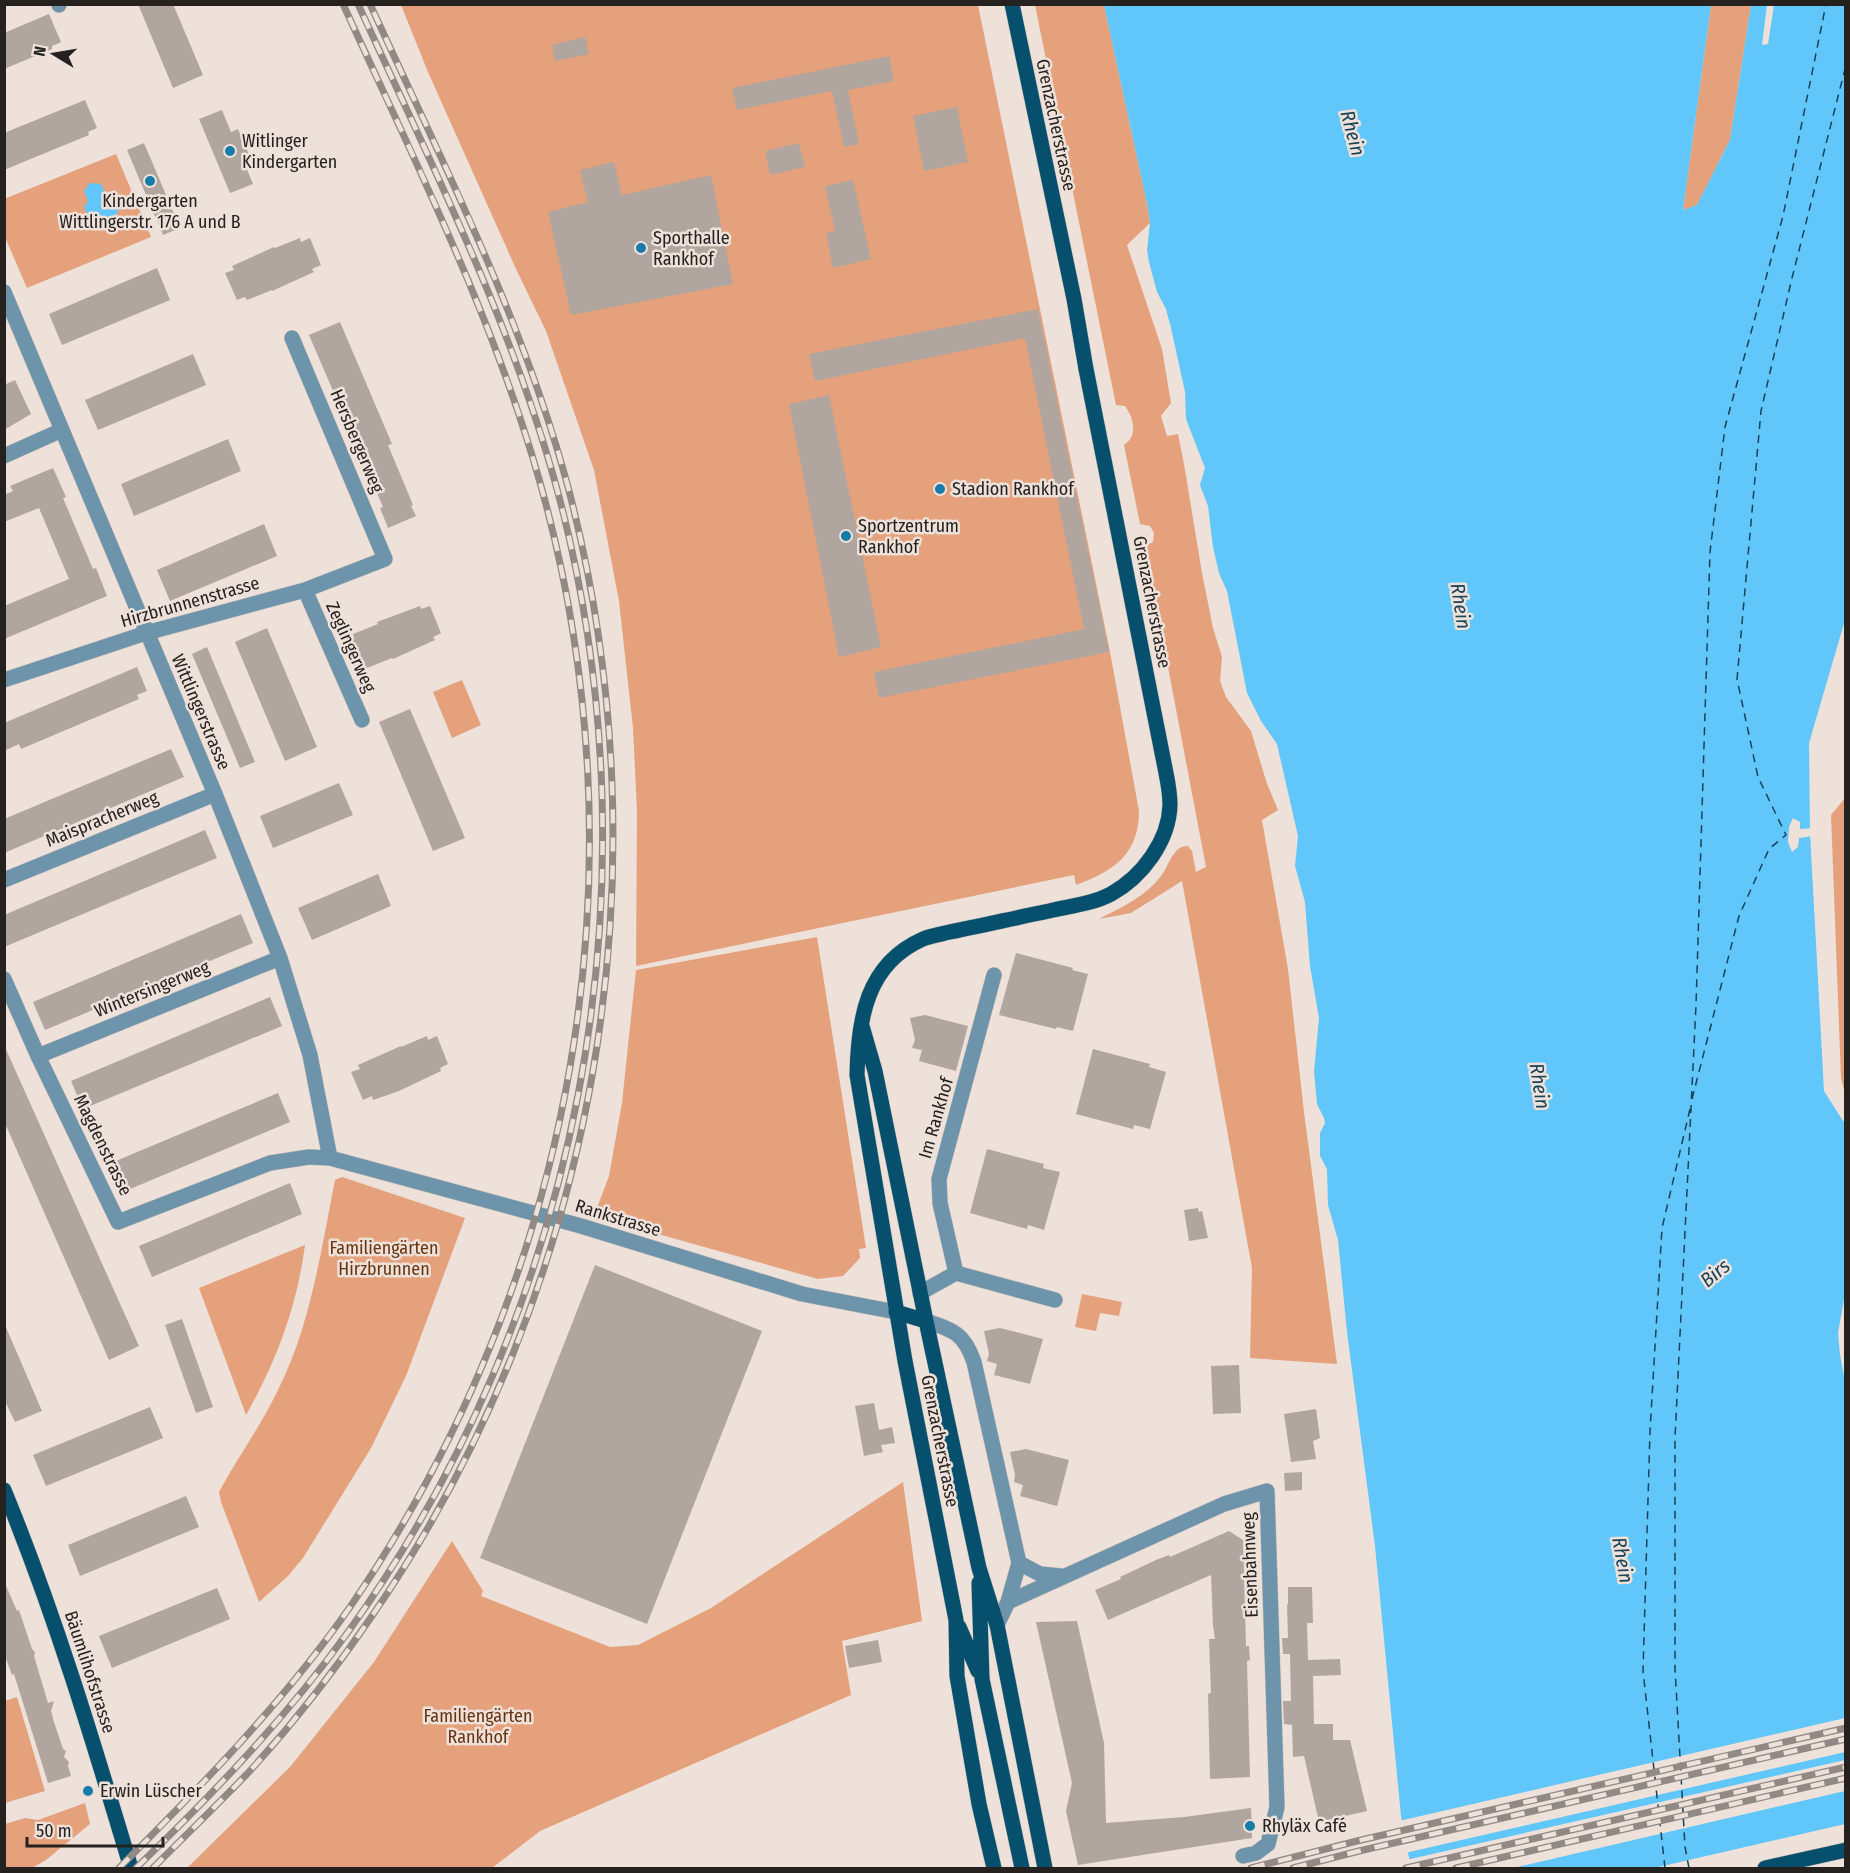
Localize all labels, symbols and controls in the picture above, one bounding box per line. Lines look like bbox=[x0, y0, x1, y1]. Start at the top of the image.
north arrow bbox=[24, 24, 84, 84]
text: N bbox=[30, 45, 50, 58]
street label: Grenzacherstrasse bbox=[1031, 57, 1081, 193]
water label: Rhein bbox=[1335, 108, 1371, 158]
place label: Witlinger Kindergarten bbox=[242, 130, 337, 173]
marker: Witlinger Kindergarten bbox=[223, 144, 237, 158]
marker: Kindergarten Wittlingerstr. 176 A und B bbox=[143, 174, 157, 188]
place label: Kindergarten Wittlingerstr. 176 A und B bbox=[59, 190, 241, 233]
place label: Sporthalle Rankhof bbox=[653, 227, 730, 270]
marker: Sporthalle Rankhof bbox=[634, 241, 648, 255]
street label: Hersbergerweg bbox=[325, 386, 389, 497]
place label: Stadion Rankhof bbox=[952, 478, 1075, 500]
marker: Stadion Rankhof bbox=[933, 482, 947, 496]
place label: Sportzentrum Rankhof bbox=[858, 515, 959, 558]
marker: Sportzentrum Rankhof bbox=[839, 529, 853, 543]
street label: Grenzacherstrasse bbox=[1128, 534, 1176, 670]
street label: Hirzbrunnenstrasse bbox=[118, 572, 262, 632]
water label: Rhein bbox=[1446, 581, 1476, 631]
street label: Zeglingerweg bbox=[321, 598, 381, 696]
street label: Wittlingerstrasse bbox=[167, 651, 235, 773]
street label: Maispracherweg bbox=[42, 786, 162, 852]
street label: Wintersingerweg bbox=[91, 956, 213, 1022]
water label: Rhein bbox=[1525, 1061, 1555, 1111]
street label: Im Rankhof bbox=[914, 1073, 959, 1161]
street label: Magdenstrasse bbox=[69, 1091, 137, 1199]
street label: Rankstrasse bbox=[573, 1195, 664, 1241]
park label: Familiengärten Hirzbrunnen bbox=[330, 1237, 438, 1280]
water label: Birs bbox=[1695, 1253, 1735, 1292]
street label: Grenzacherstrasse bbox=[916, 1373, 964, 1509]
street label: Eisenbahnweg bbox=[1237, 1511, 1263, 1618]
water label: Rhein bbox=[1607, 1535, 1639, 1585]
street label: Bäumlihofstrasse bbox=[60, 1608, 120, 1736]
park label: Familiengärten Rankhof bbox=[424, 1705, 532, 1748]
place label: Erwin Lüscher bbox=[100, 1780, 202, 1802]
marker: Erwin Lüscher bbox=[81, 1784, 95, 1798]
scale bar bbox=[27, 1810, 164, 1848]
place label: Rhyläx Café bbox=[1262, 1815, 1347, 1837]
marker: Rhyläx Café bbox=[1243, 1819, 1257, 1833]
text: 50 m bbox=[36, 1820, 72, 1842]

